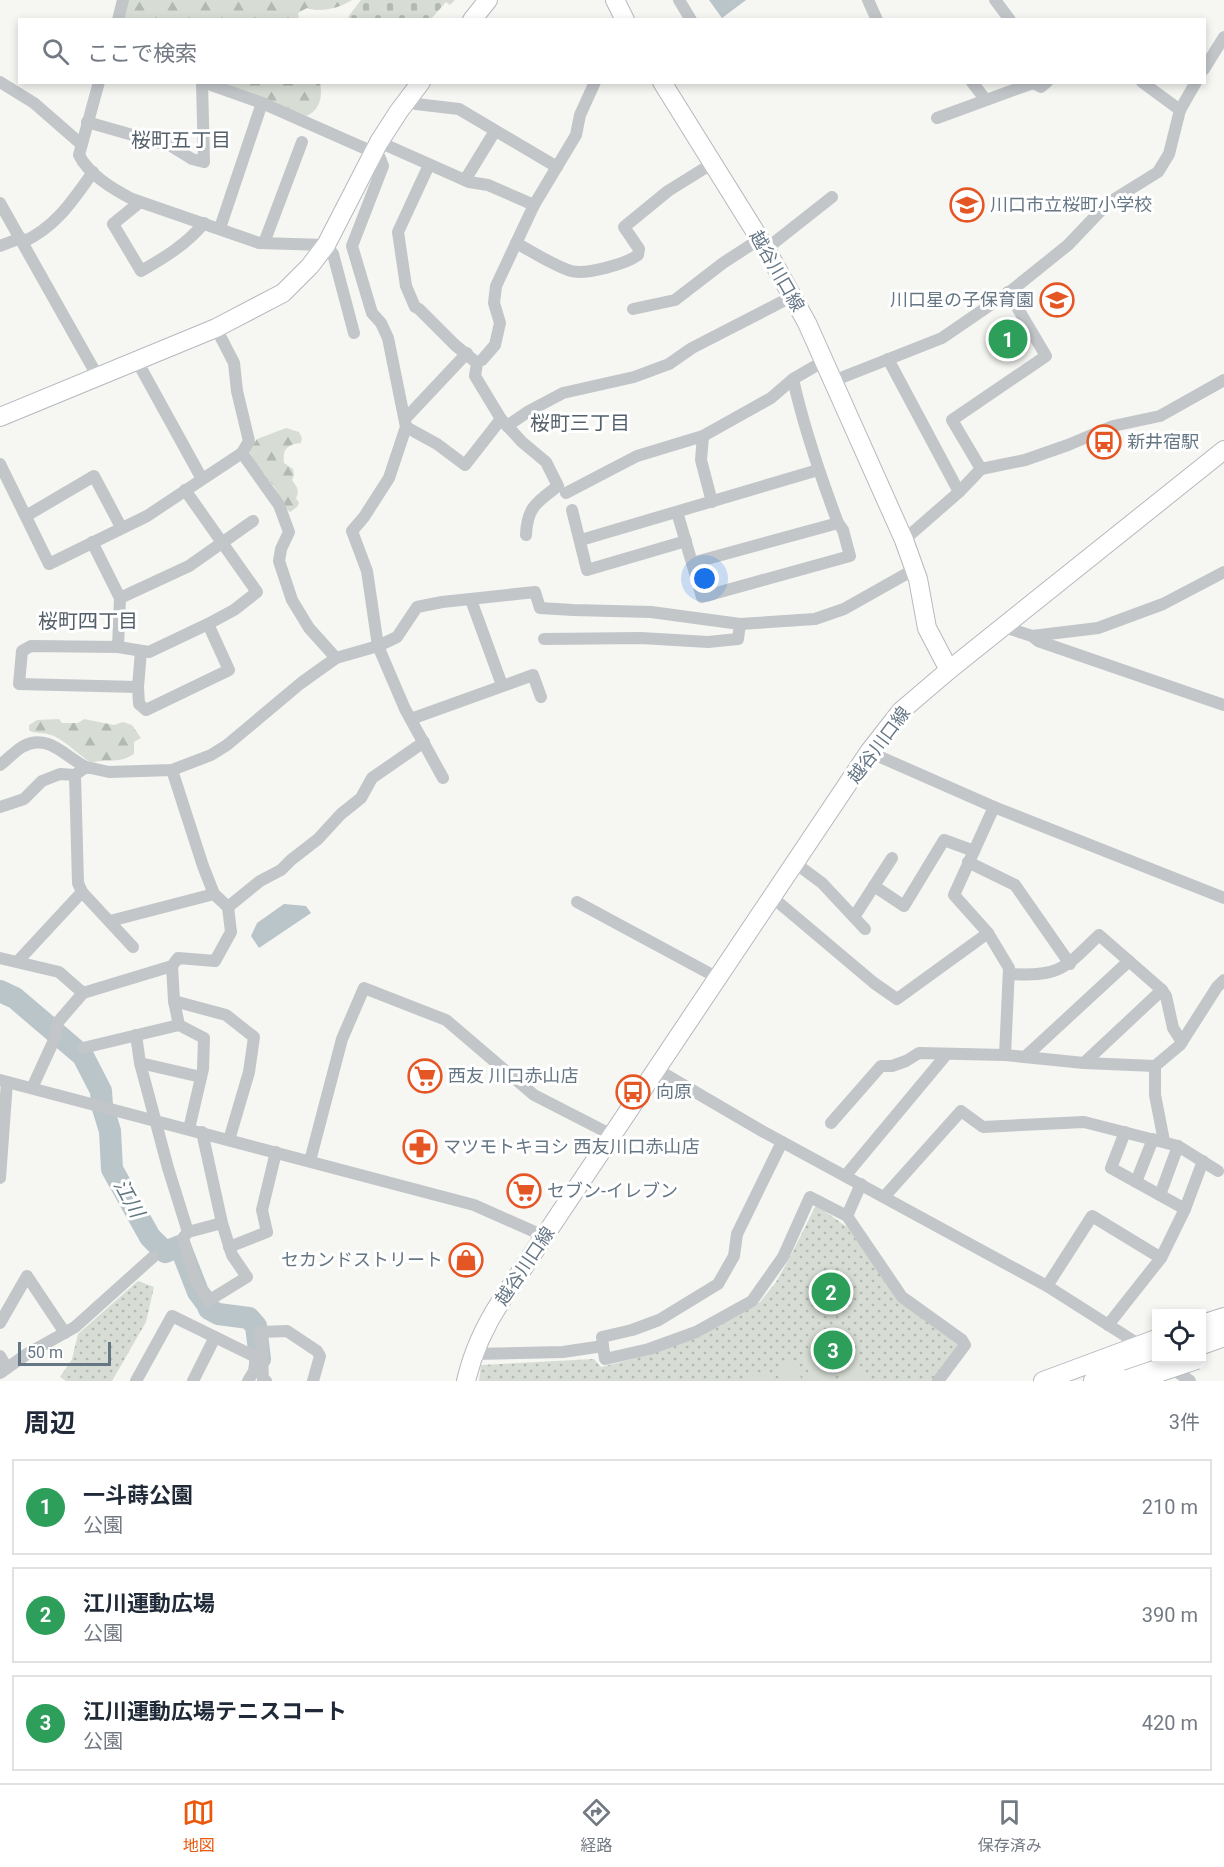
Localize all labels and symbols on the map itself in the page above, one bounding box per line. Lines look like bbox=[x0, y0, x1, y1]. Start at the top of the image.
district label: 桜町五丁目 bbox=[131, 128, 231, 152]
school or university icon: 川口市立桜町小学校 bbox=[949, 187, 985, 223]
place label: 川口市立桜町小学校 bbox=[990, 194, 1152, 215]
street label: 越谷川口線 bbox=[746, 227, 809, 315]
school or university icon: 川口星の子保育園 bbox=[1039, 282, 1075, 318]
place label: 川口星の子保育園 bbox=[890, 289, 1034, 310]
pin: 1 bbox=[988, 316, 1028, 362]
district label: 桜町三丁目 bbox=[530, 411, 630, 435]
bus stop icon: 新井宿駅 bbox=[1086, 424, 1122, 460]
place label: 新井宿駅 bbox=[1127, 431, 1199, 452]
your location bbox=[690, 564, 719, 593]
district label: 桜町四丁目 bbox=[38, 609, 138, 633]
street label: 越谷川口線 bbox=[843, 702, 914, 787]
supermarket icon: 西友 川口赤山店 bbox=[407, 1058, 443, 1094]
place label: 西友 川口赤山店 bbox=[448, 1065, 578, 1086]
bus stop icon: 向原 bbox=[615, 1074, 651, 1110]
place label: 向原 bbox=[656, 1081, 692, 1102]
pharmacy icon: マツモトキヨシ 西友川口赤山店 bbox=[402, 1129, 438, 1165]
place label: マツモトキヨシ 西友川口赤山店 bbox=[443, 1136, 699, 1157]
supermarket icon: セブン-イレブン bbox=[506, 1173, 542, 1209]
water label: 江川 bbox=[109, 1175, 150, 1223]
place label: セブン-イレブン bbox=[547, 1180, 678, 1201]
street label: 越谷川口線 bbox=[491, 1223, 558, 1309]
shop icon: セカンドストリート bbox=[448, 1242, 484, 1278]
place label: セカンドストリート bbox=[281, 1249, 443, 1270]
pin: 2 bbox=[812, 1270, 850, 1314]
pin: 3 bbox=[814, 1328, 852, 1372]
scale bar bbox=[18, 1339, 111, 1366]

